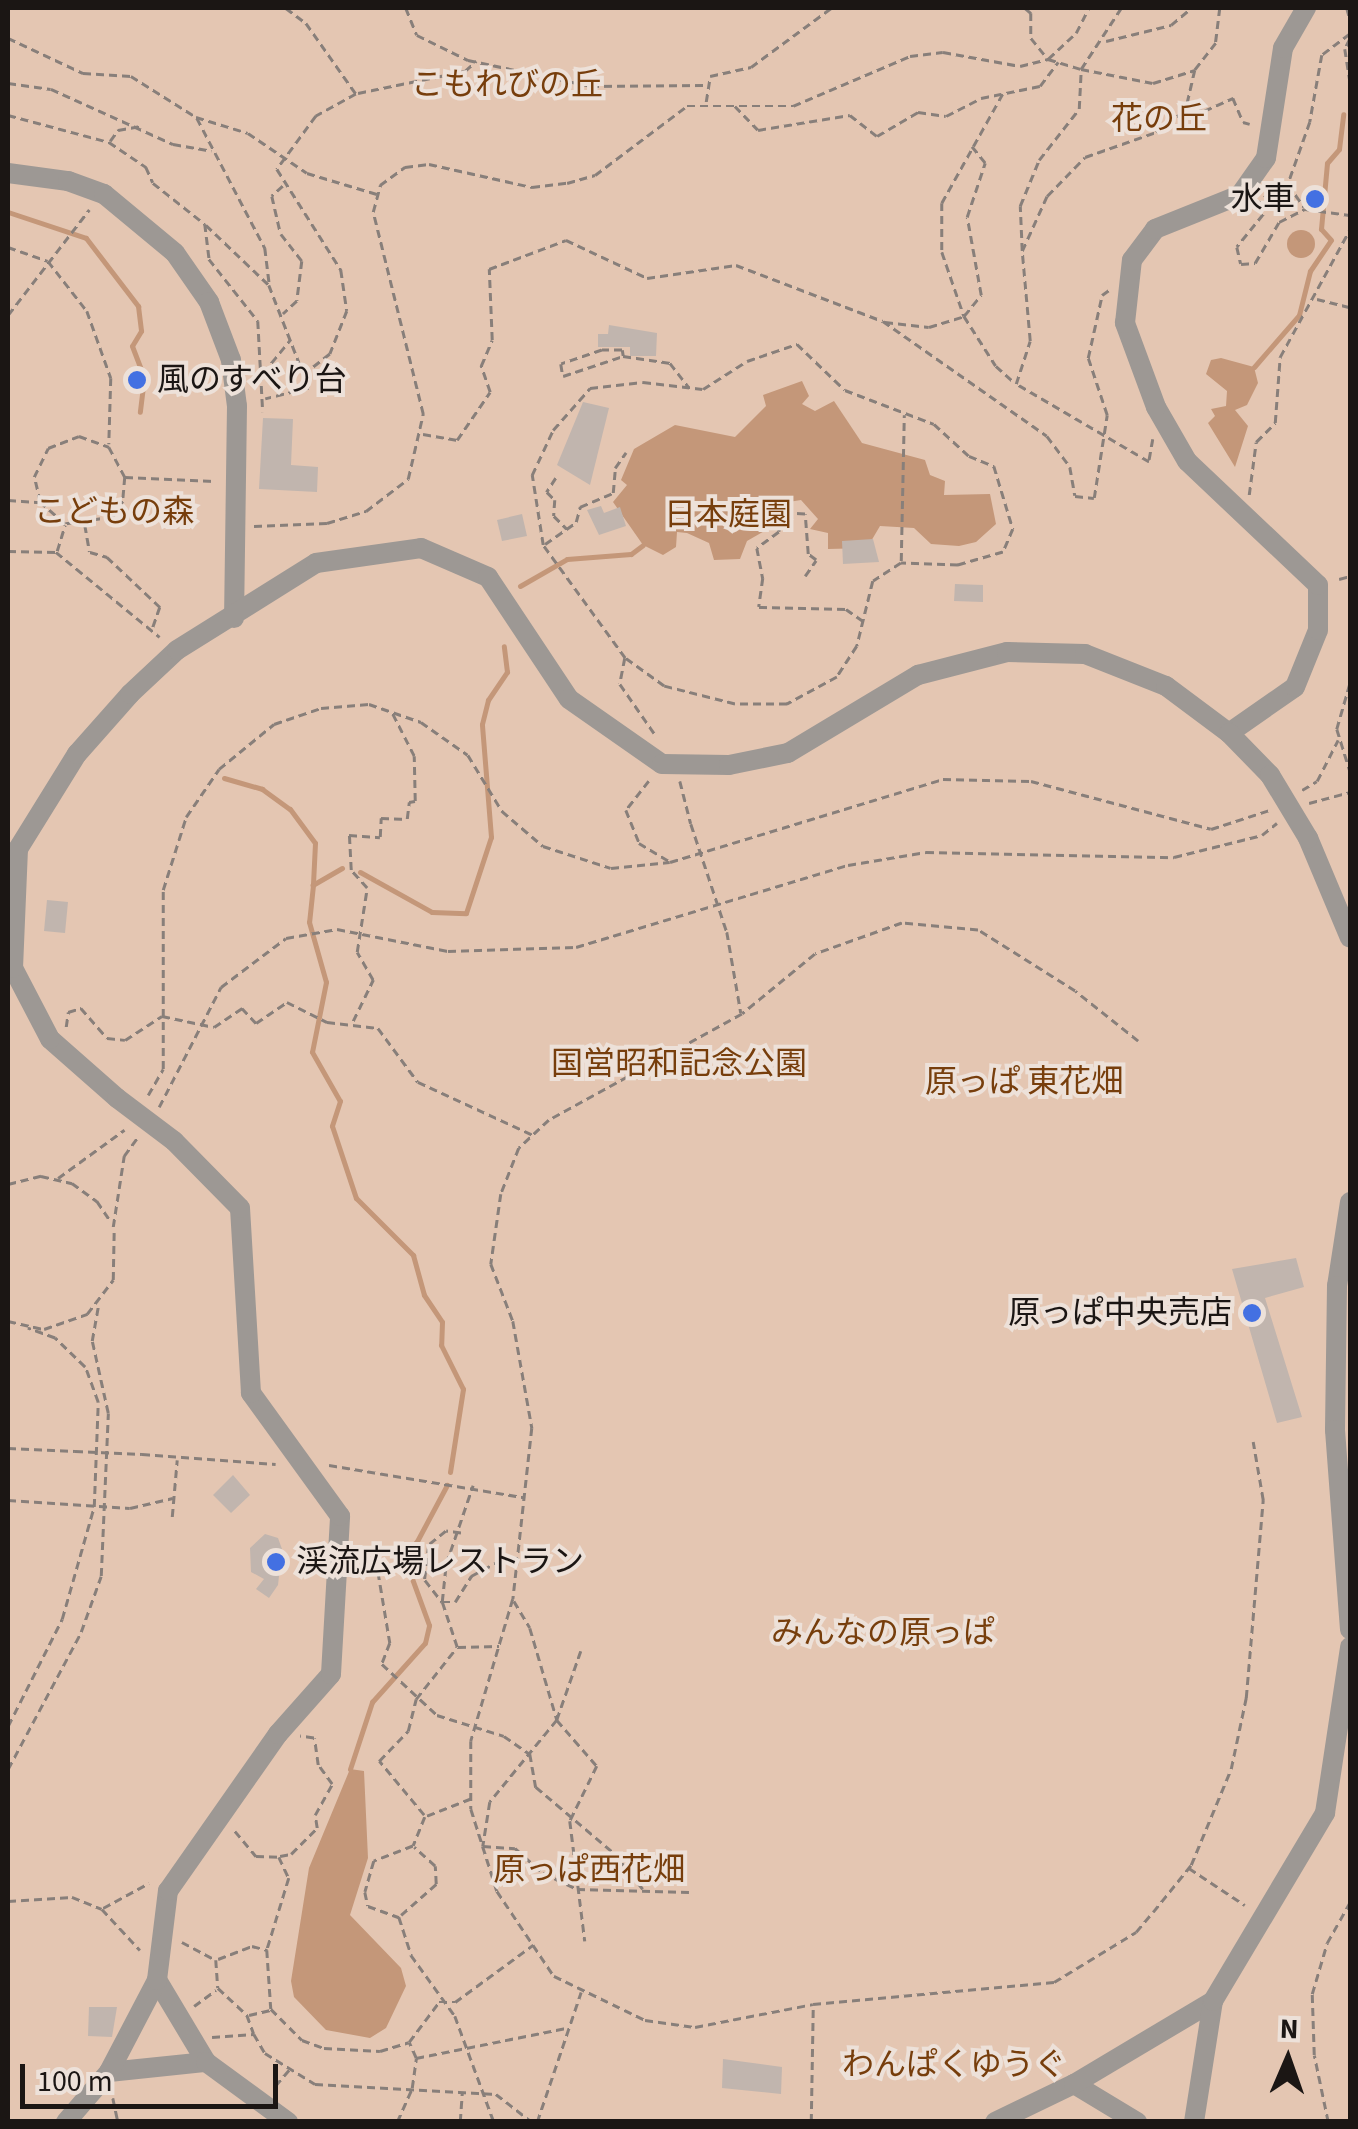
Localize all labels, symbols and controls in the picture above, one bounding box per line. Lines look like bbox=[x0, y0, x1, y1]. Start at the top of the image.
park label: こもれびの丘 bbox=[411, 66, 603, 104]
park label: 花の丘 bbox=[1111, 100, 1207, 138]
place label: 水車 bbox=[1231, 180, 1295, 218]
marker: 水車 bbox=[1304, 188, 1326, 210]
place label: 風のすべり台 bbox=[157, 361, 349, 399]
marker: 風のすべり台 bbox=[126, 369, 148, 391]
park label: こどもの森 bbox=[34, 493, 194, 531]
park label: 日本庭園 bbox=[664, 496, 792, 534]
park label: 国営昭和記念公園 bbox=[551, 1045, 807, 1083]
park label: 原っぱ 東花畑 bbox=[925, 1063, 1123, 1101]
place label: 原っぱ中央売店 bbox=[1008, 1294, 1232, 1332]
marker: 原っぱ中央売店 bbox=[1241, 1302, 1263, 1324]
place label: 渓流広場レストラン bbox=[296, 1543, 584, 1581]
marker: 渓流広場レストラン bbox=[265, 1551, 287, 1573]
park label: みんなの原っぱ bbox=[771, 1614, 995, 1652]
park label: 原っぱ西花畑 bbox=[493, 1851, 685, 1889]
north arrow bbox=[1238, 2009, 1338, 2109]
text: N bbox=[1279, 2009, 1299, 2049]
scale bar bbox=[25, 2044, 282, 2106]
park label: わんぱくゆうぐ bbox=[842, 2046, 1066, 2084]
text: 100 m bbox=[37, 2060, 113, 2103]

